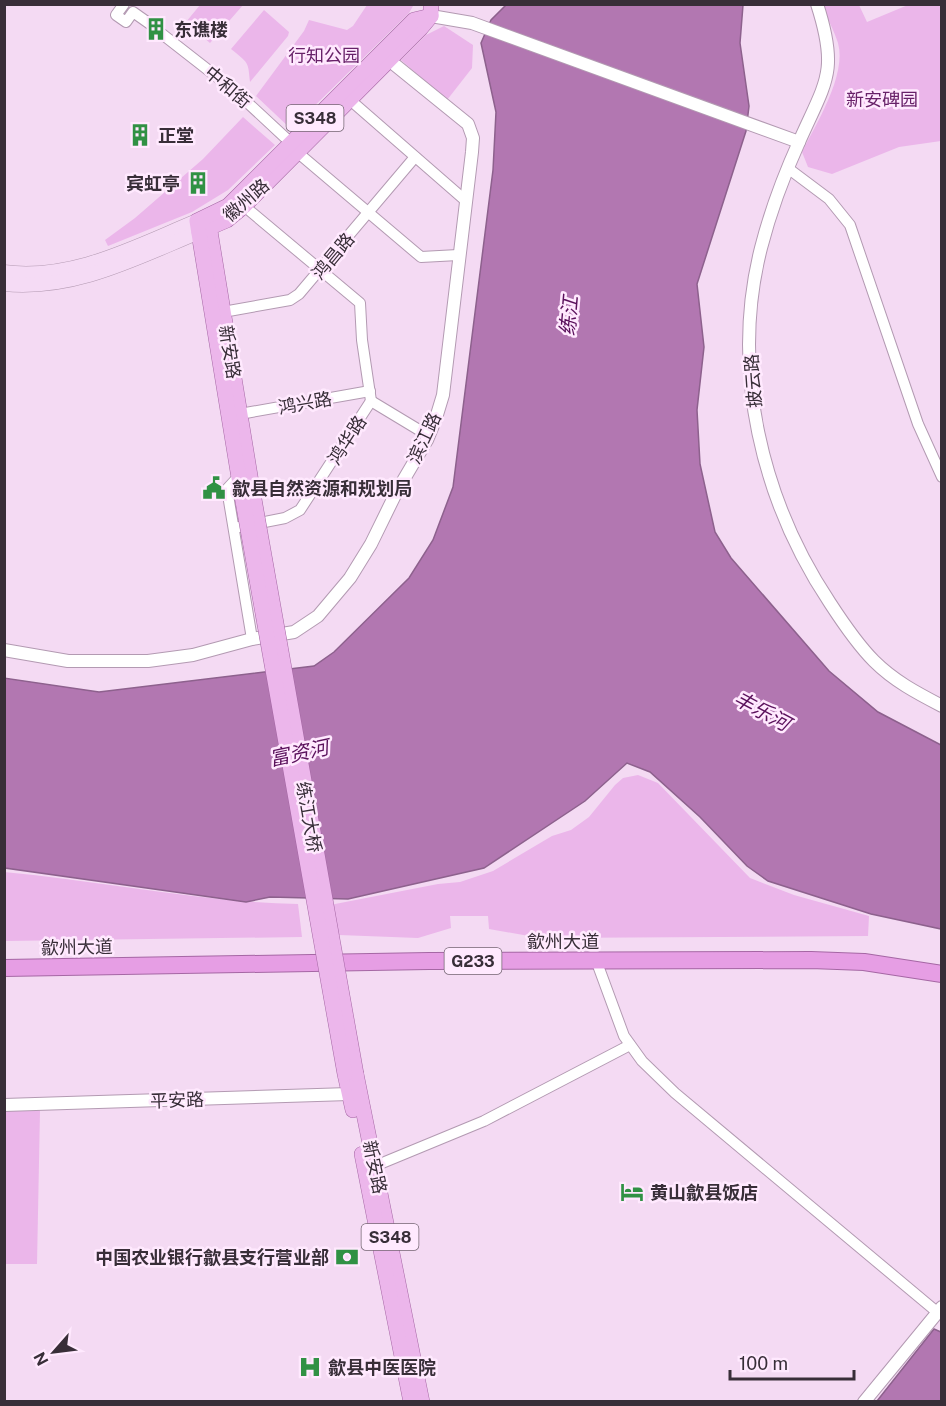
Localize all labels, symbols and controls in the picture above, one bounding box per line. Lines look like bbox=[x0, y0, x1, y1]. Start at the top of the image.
building icon: 东谯楼 bbox=[143, 16, 169, 42]
place label: 东谯楼 bbox=[174, 19, 228, 40]
park label: 行知公园 bbox=[288, 45, 360, 66]
street label: 中和街 bbox=[201, 62, 255, 112]
park label: 新安碑园 bbox=[846, 89, 918, 110]
road number: S348 bbox=[286, 105, 344, 131]
building icon: 正堂 bbox=[127, 122, 153, 148]
place label: 正堂 bbox=[158, 125, 194, 146]
building icon: 宾虹亭 bbox=[185, 170, 211, 196]
place label: 宾虹亭 bbox=[126, 173, 180, 194]
street label: 徽州路 bbox=[219, 174, 273, 226]
street label: 鸿昌路 bbox=[308, 229, 358, 283]
water label: 练江 bbox=[555, 293, 583, 337]
street label: 新安路 bbox=[215, 324, 245, 380]
street label: 披云路 bbox=[741, 353, 765, 409]
street label: 鸿兴路 bbox=[277, 388, 333, 418]
street label: 滨江路 bbox=[403, 409, 445, 467]
street label: 鸿华路 bbox=[323, 412, 371, 468]
public building icon: 歙县自然资源和规划局 bbox=[201, 475, 227, 501]
place label: 歙县自然资源和规划局 bbox=[232, 478, 412, 499]
water label: 丰乐河 bbox=[730, 686, 798, 738]
water label: 富资河 bbox=[267, 734, 335, 771]
street label: 练江大桥 bbox=[292, 780, 326, 854]
street label: 歙州大道 bbox=[527, 931, 599, 952]
street label: 歙州大道 bbox=[41, 936, 113, 958]
road number: G233 bbox=[444, 948, 502, 974]
street label: 平安路 bbox=[150, 1089, 204, 1111]
street label: 新安路 bbox=[359, 1138, 391, 1196]
hotel icon: 黄山歙县饭店 bbox=[619, 1179, 645, 1205]
place label: 黄山歙县饭店 bbox=[650, 1182, 758, 1203]
road number: S348 bbox=[362, 1224, 418, 1250]
bank icon: 中国农业银行歙县支行营业部 bbox=[334, 1244, 360, 1270]
place label: 中国农业银行歙县支行营业部 bbox=[95, 1247, 329, 1268]
north arrow bbox=[24, 1322, 84, 1382]
scale bar bbox=[730, 1343, 854, 1381]
text: N bbox=[30, 1349, 53, 1369]
text: 100 m bbox=[739, 1353, 788, 1374]
hospital icon: 歙县中医医院 bbox=[297, 1354, 323, 1380]
place label: 歙县中医医院 bbox=[328, 1357, 436, 1378]

